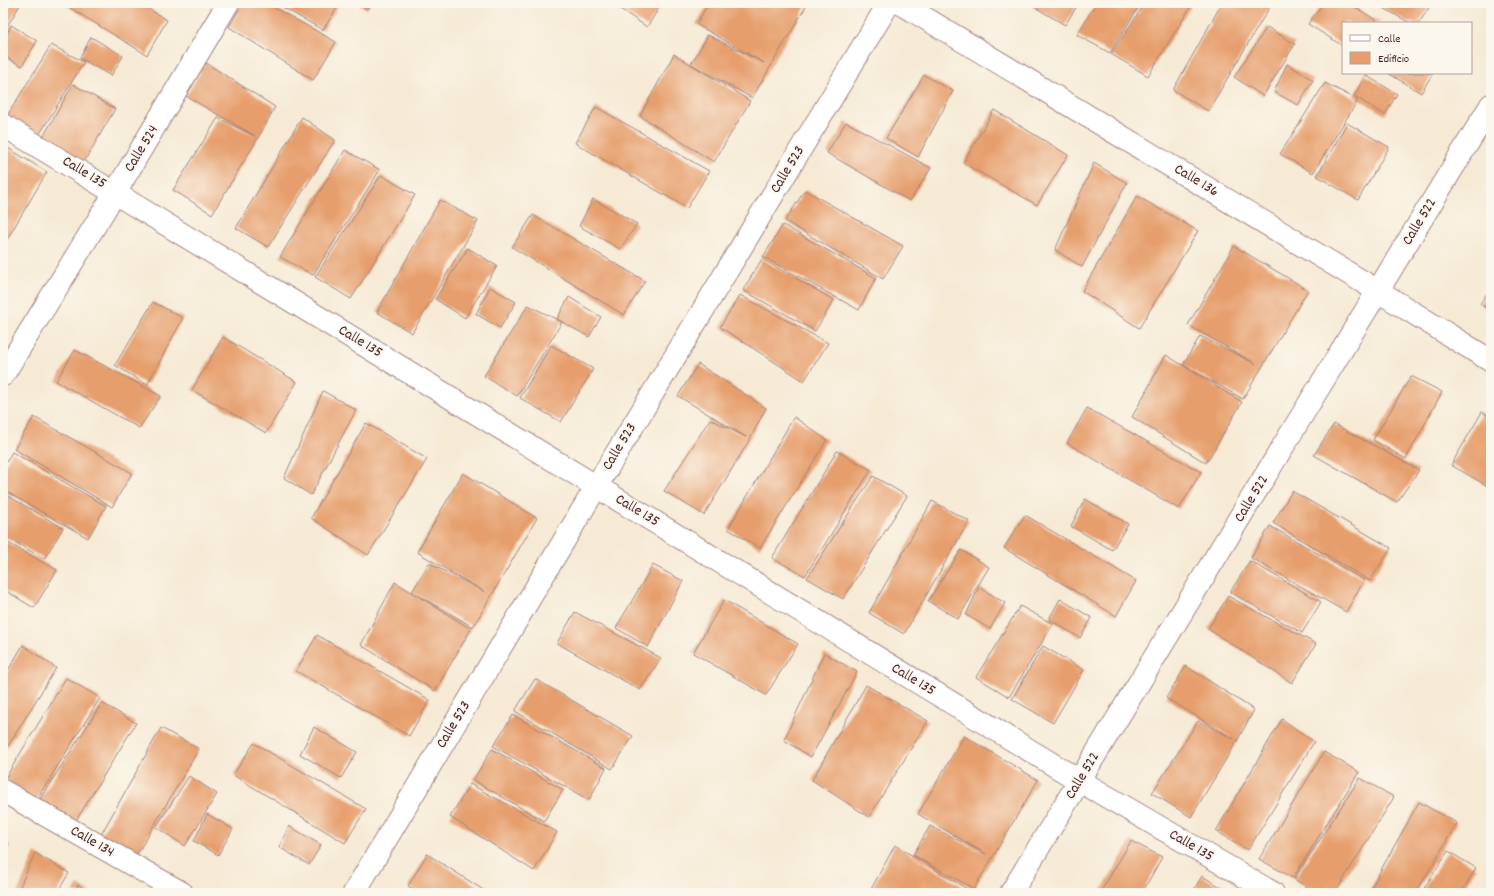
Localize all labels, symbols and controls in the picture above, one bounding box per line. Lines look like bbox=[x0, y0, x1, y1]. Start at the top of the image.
legend bbox=[1342, 22, 1472, 74]
text: Calle bbox=[1378, 31, 1401, 48]
text: Edificio bbox=[1378, 51, 1409, 68]
street label: Calle 524 bbox=[119, 121, 165, 177]
street label: Calle 523 bbox=[765, 142, 811, 198]
street label: Calle 135 bbox=[58, 151, 111, 195]
street label: Calle 136 bbox=[1169, 159, 1223, 203]
street label: Calle 522 bbox=[1397, 194, 1443, 250]
street label: Calle 135 bbox=[334, 320, 387, 364]
street label: Calle 523 bbox=[597, 419, 643, 475]
street label: Calle 522 bbox=[1229, 471, 1275, 527]
street label: Calle 135 bbox=[611, 489, 664, 533]
street label: Calle 135 bbox=[887, 658, 940, 702]
street label: Calle 523 bbox=[431, 697, 477, 753]
street label: Calle 522 bbox=[1060, 748, 1106, 804]
street label: Calle 134 bbox=[66, 821, 118, 863]
street label: Calle 135 bbox=[1164, 824, 1218, 868]

